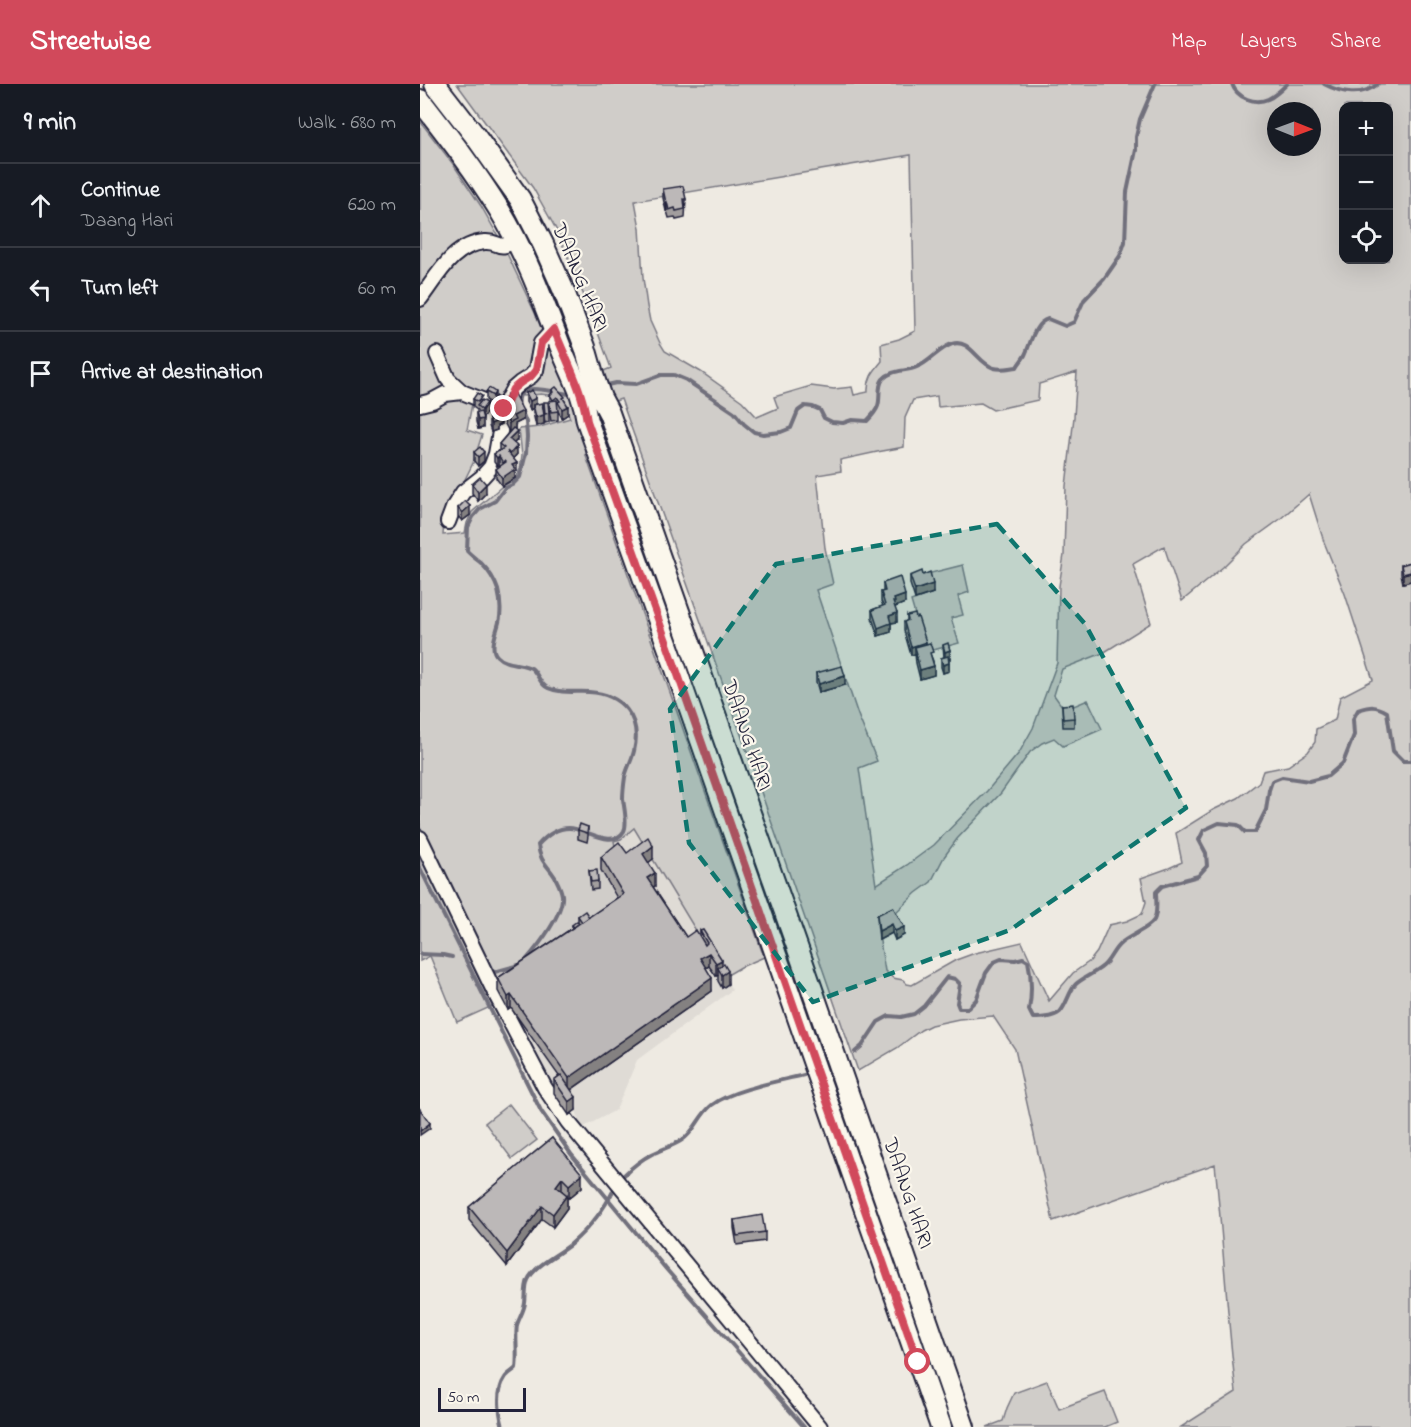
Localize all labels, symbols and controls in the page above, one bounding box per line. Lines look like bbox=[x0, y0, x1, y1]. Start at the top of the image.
text: Streetwise bbox=[30, 22, 151, 63]
text: Map bbox=[1171, 27, 1207, 57]
text: Layers bbox=[1240, 27, 1297, 57]
text: Share bbox=[1330, 27, 1381, 57]
north arrow bbox=[1267, 102, 1321, 156]
map controls bbox=[1339, 102, 1393, 264]
button: + bbox=[1339, 102, 1393, 156]
text: 9 min bbox=[24, 104, 76, 142]
text: Walk · 680 m bbox=[298, 109, 396, 138]
button: − bbox=[1339, 156, 1393, 210]
text: Continue bbox=[81, 175, 160, 207]
icon: ahead bbox=[24, 189, 57, 222]
text: 620 m bbox=[348, 191, 396, 220]
text: Daang Hari bbox=[81, 207, 173, 236]
button: locate bbox=[1339, 210, 1393, 264]
street label: DAANG HARI bbox=[542, 218, 616, 337]
icon: left bbox=[24, 273, 57, 306]
text: Turn left bbox=[81, 273, 158, 305]
text: 60 m bbox=[358, 275, 396, 304]
icon: arrive bbox=[24, 357, 57, 390]
text: Arrive at destination bbox=[81, 357, 263, 389]
route end bbox=[490, 395, 516, 421]
street label: DAANG HARI bbox=[713, 675, 779, 795]
street label: DAANG HARI bbox=[874, 1133, 940, 1253]
route start bbox=[904, 1348, 930, 1374]
scale bar bbox=[438, 1385, 526, 1412]
text: 50 m bbox=[447, 1386, 479, 1410]

